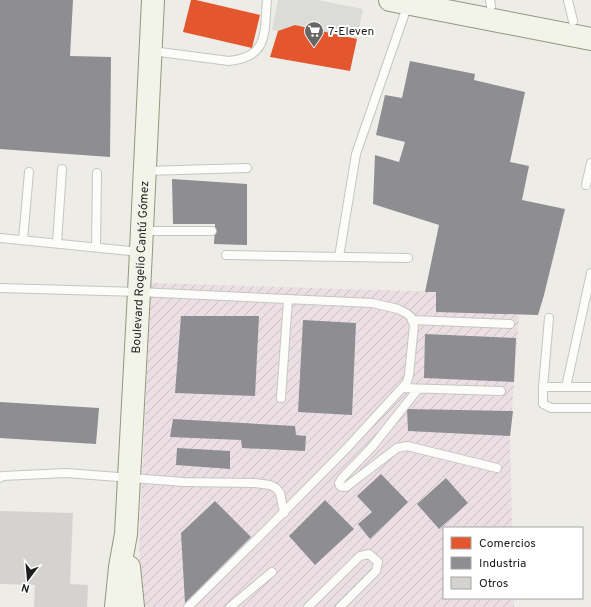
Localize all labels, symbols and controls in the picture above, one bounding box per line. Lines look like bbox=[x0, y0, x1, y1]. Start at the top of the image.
supermarket icon: 7-Eleven bbox=[303, 20, 325, 48]
place label: 7-Eleven bbox=[328, 24, 374, 40]
street label: Boulevard Rogelio Cantú Gómez bbox=[129, 180, 153, 354]
legend bbox=[443, 527, 583, 599]
text: Comercios bbox=[479, 536, 536, 552]
text: Industria bbox=[479, 556, 526, 572]
north arrow bbox=[8, 559, 48, 599]
text: Otros bbox=[479, 576, 508, 592]
text: N bbox=[20, 580, 31, 595]

